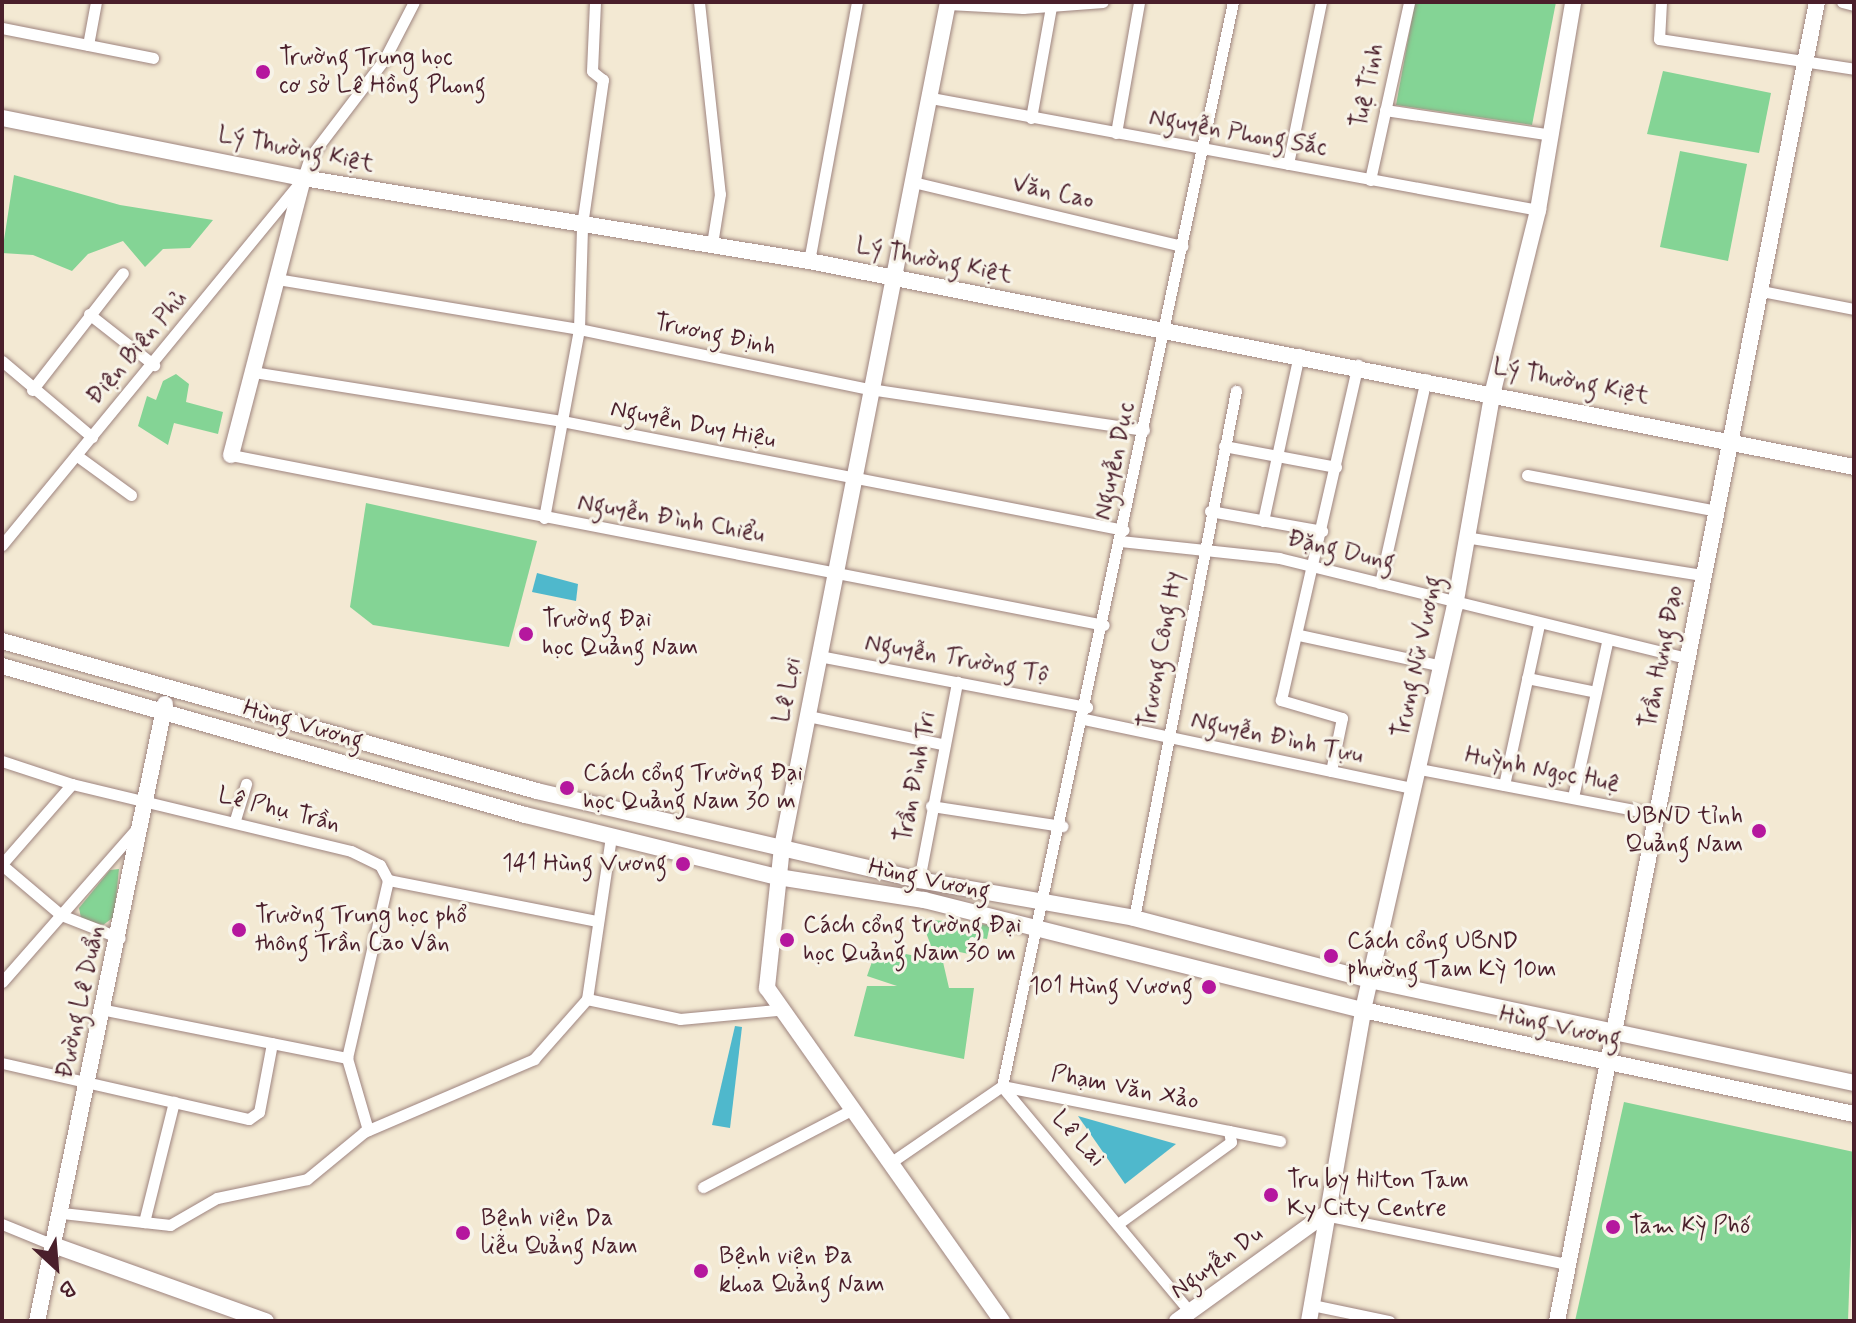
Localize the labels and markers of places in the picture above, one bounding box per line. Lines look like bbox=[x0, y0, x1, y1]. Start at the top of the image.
place label: Trường Trung học cơ sở Lê Hồng Phong bbox=[279, 44, 484, 100]
marker: Trường Trung học cơ sở Lê Hồng Phong bbox=[254, 63, 272, 81]
place label: Trường Đại học Quảng Nam bbox=[542, 606, 702, 662]
marker: Trường Đại học Quảng Nam bbox=[517, 625, 535, 643]
place label: Cách cổng Trường Đại học Quảng Nam 30 m bbox=[583, 760, 801, 816]
marker: Cách cổng Trường Đại học Quảng Nam 30 m bbox=[558, 779, 576, 797]
place label: UBND tỉnh Quảng Nam bbox=[1621, 803, 1743, 859]
marker: UBND tỉnh Quảng Nam bbox=[1750, 822, 1768, 840]
place label: 141 Hùng Vương bbox=[505, 850, 667, 878]
marker: 141 Hùng Vương bbox=[674, 855, 692, 873]
place label: Trường Trung học phổ thông Trần Cao Vân bbox=[255, 902, 470, 958]
place label: Cách cổng trường Đại học Quảng Nam 30 m bbox=[803, 912, 1024, 968]
marker: Trường Trung học phổ thông Trần Cao Vân bbox=[230, 921, 248, 939]
place label: Cách cổng UBND phường Tam Kỳ 10m bbox=[1347, 928, 1556, 984]
marker: Cách cổng trường Đại học Quảng Nam 30 m bbox=[778, 931, 796, 949]
marker: Cách cổng UBND phường Tam Kỳ 10m bbox=[1322, 947, 1340, 965]
place label: 101 Hùng Vương bbox=[1032, 973, 1193, 1001]
marker: 101 Hùng Vương bbox=[1200, 978, 1218, 996]
place label: Tru by Hilton Tam Ky City Centre bbox=[1287, 1167, 1467, 1223]
marker: Tru by Hilton Tam Ky City Centre bbox=[1262, 1186, 1280, 1204]
place label: Bệnh viện Da liễu Quảng Nam bbox=[481, 1205, 646, 1261]
place label: Tam Kỳ Phố bbox=[1629, 1213, 1753, 1241]
marker: Tam Kỳ Phố bbox=[1604, 1218, 1622, 1236]
marker: Bệnh viện Da liễu Quảng Nam bbox=[452, 1222, 474, 1244]
place label: Bệnh viện Đa khoa Quảng Nam bbox=[719, 1243, 893, 1299]
marker: Bệnh viện Đa khoa Quảng Nam bbox=[690, 1260, 712, 1282]

